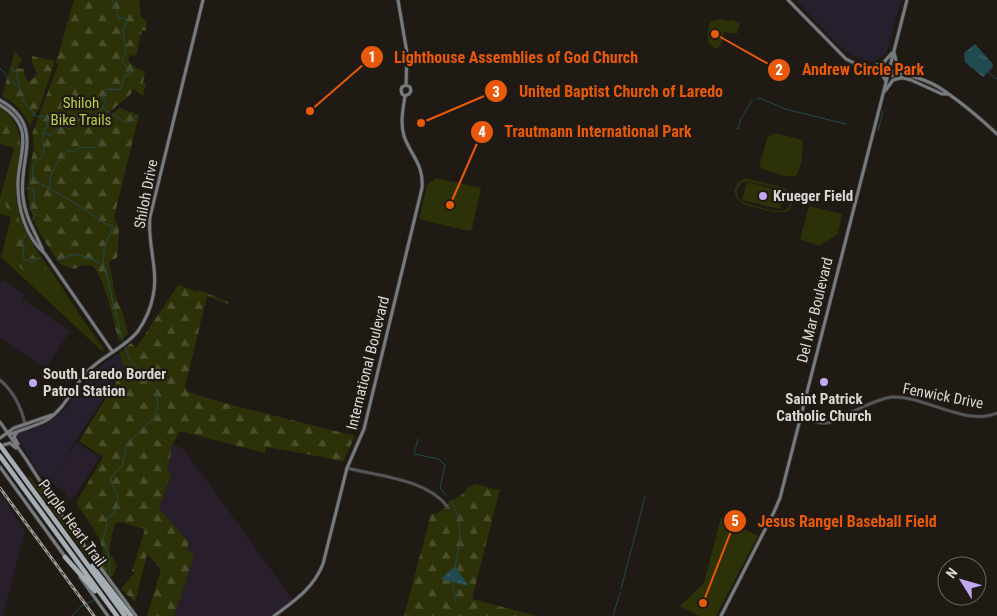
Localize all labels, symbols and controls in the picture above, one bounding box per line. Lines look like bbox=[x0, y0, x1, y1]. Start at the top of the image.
callout: Lighthouse Assemblies of God Church bbox=[359, 41, 648, 72]
text: 1 bbox=[368, 48, 376, 66]
text: Lighthouse Assemblies of God Church bbox=[394, 48, 638, 67]
callout: Andrew Circle Park bbox=[767, 54, 934, 85]
text: Andrew Circle Park bbox=[802, 60, 924, 79]
text: 2 bbox=[775, 61, 783, 79]
callout: United Baptist Church of Laredo bbox=[484, 76, 733, 107]
text: United Baptist Church of Laredo bbox=[519, 82, 723, 101]
text: 3 bbox=[492, 83, 500, 101]
park label: Shiloh Bike Trails bbox=[51, 94, 112, 129]
callout: Trautmann International Park bbox=[470, 116, 702, 147]
text: Trautmann International Park bbox=[504, 122, 692, 141]
text: 4 bbox=[478, 123, 486, 141]
street label: Shiloh Drive bbox=[130, 158, 162, 230]
place label: Krueger Field bbox=[773, 187, 853, 205]
marker: Krueger Field bbox=[757, 190, 769, 202]
street label: Del Mar Boulevard bbox=[793, 256, 837, 364]
street label: International Boulevard bbox=[343, 294, 393, 432]
place label: South Laredo Border Patrol Station bbox=[43, 365, 166, 400]
marker: Saint Patrick Catholic Church bbox=[818, 376, 830, 388]
marker: South Laredo Border Patrol Station bbox=[27, 377, 39, 389]
street label: Fenwick Drive bbox=[901, 379, 985, 413]
place label: Saint Patrick Catholic Church bbox=[776, 390, 872, 425]
street label: Purple Heart Trail bbox=[34, 476, 110, 570]
callout: Jesus Rangel Baseball Field bbox=[723, 506, 947, 537]
text: 5 bbox=[731, 512, 739, 530]
text: Jesus Rangel Baseball Field bbox=[757, 512, 937, 531]
north arrow bbox=[937, 556, 987, 606]
text: N bbox=[943, 565, 961, 581]

